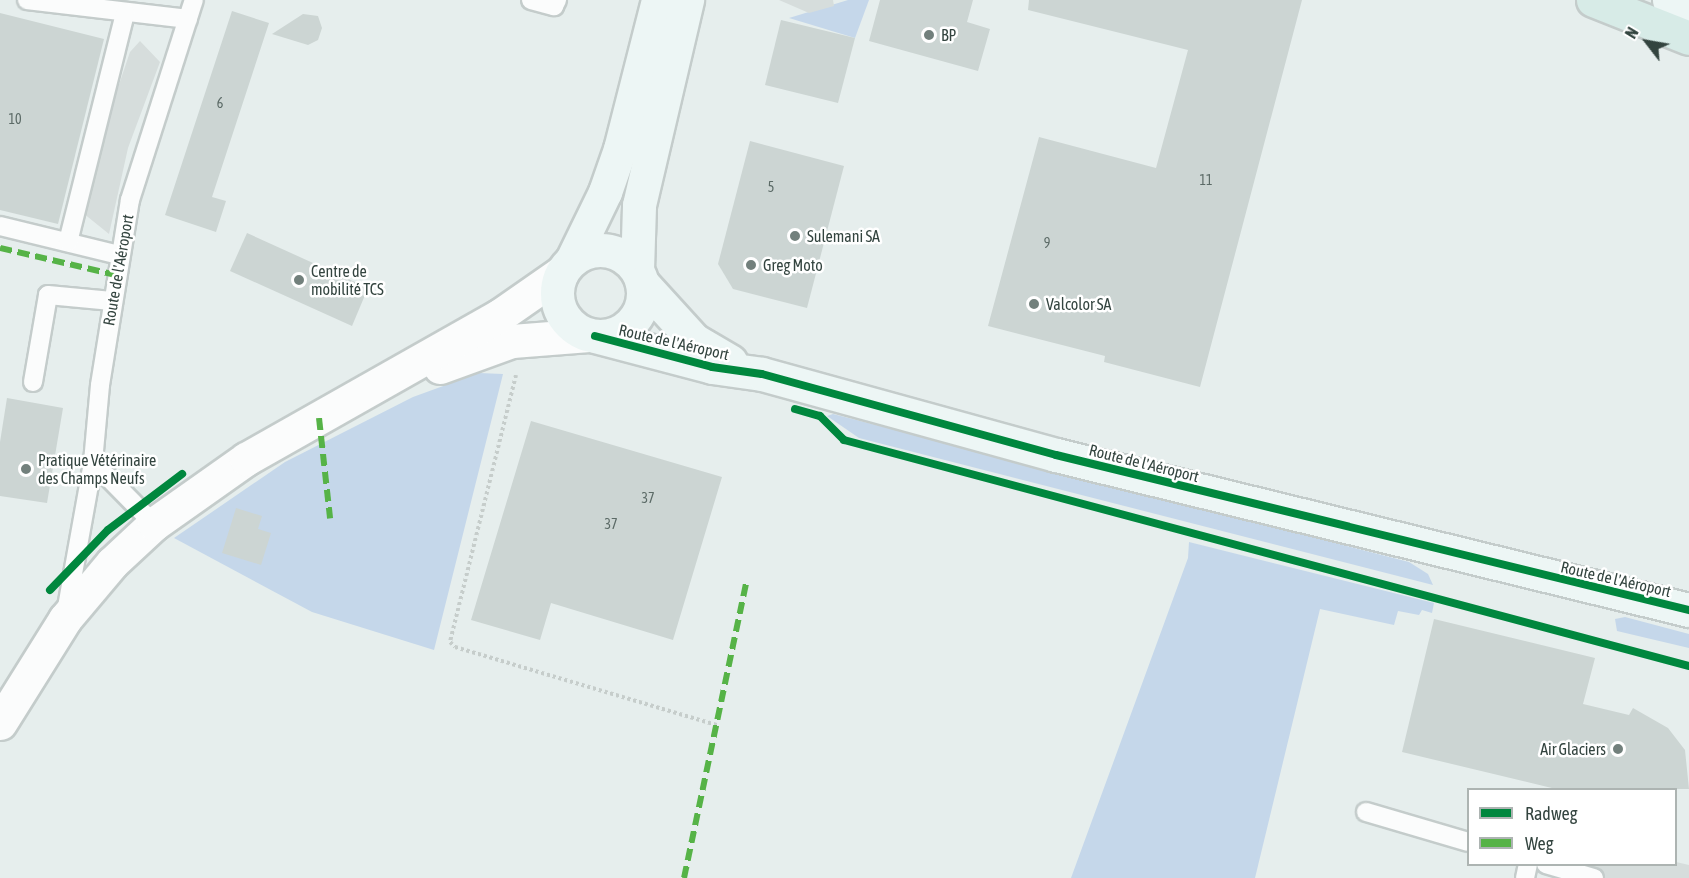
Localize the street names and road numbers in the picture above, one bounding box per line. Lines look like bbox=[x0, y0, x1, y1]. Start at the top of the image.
street label: Route de l'Aéroport bbox=[99, 213, 137, 327]
street label: Route de l'Aéroport bbox=[617, 320, 731, 364]
street label: Route de l'Aéroport bbox=[1087, 440, 1201, 486]
street label: Route de l'Aéroport bbox=[1559, 557, 1673, 601]

